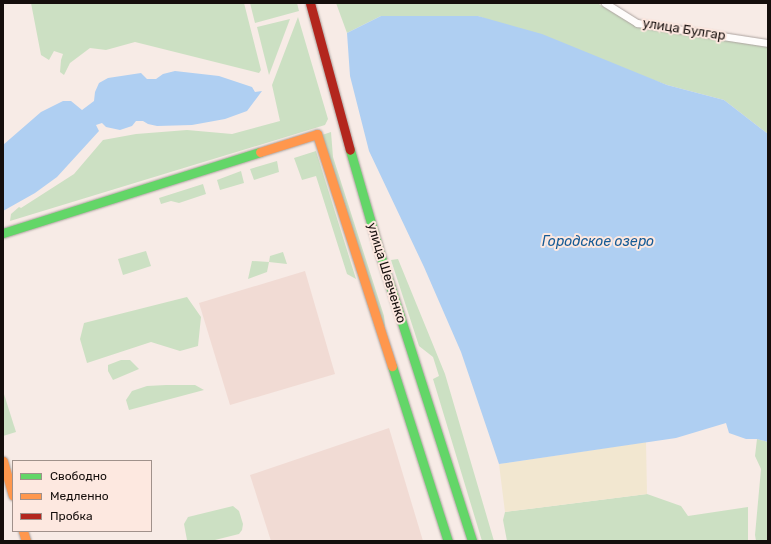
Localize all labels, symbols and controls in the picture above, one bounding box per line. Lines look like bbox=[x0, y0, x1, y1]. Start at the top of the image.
street label: улица Булгар bbox=[641, 16, 727, 44]
street label: улица Шевченко bbox=[363, 221, 409, 325]
water label: Городское озеро bbox=[542, 234, 654, 250]
legend bbox=[12, 460, 152, 532]
text: Свободно bbox=[50, 469, 107, 483]
text: Медленно bbox=[50, 489, 109, 503]
text: Пробка bbox=[50, 509, 93, 523]

